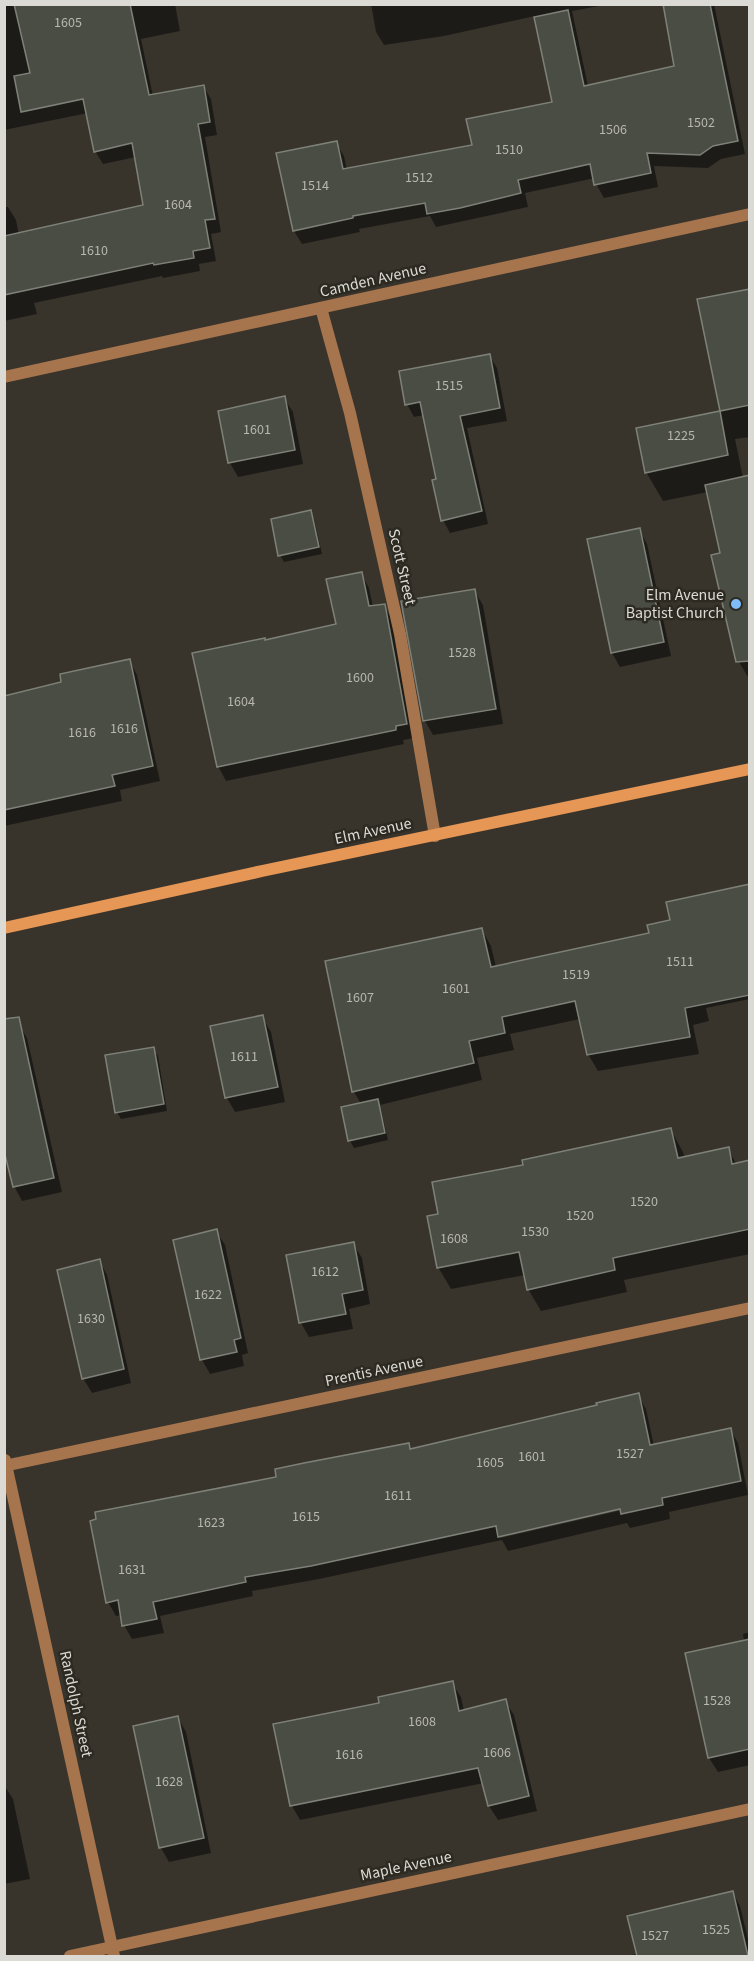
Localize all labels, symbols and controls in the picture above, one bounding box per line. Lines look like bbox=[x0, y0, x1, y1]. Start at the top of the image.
house number: 1605 bbox=[54, 13, 82, 33]
house number: 1502 bbox=[687, 113, 715, 133]
house number: 1506 bbox=[599, 120, 627, 140]
house number: 1510 bbox=[495, 140, 523, 160]
house number: 1512 bbox=[405, 168, 433, 188]
house number: 1514 bbox=[301, 176, 329, 196]
house number: 1604 bbox=[164, 195, 192, 215]
house number: 1610 bbox=[80, 241, 108, 261]
street label: Camden Avenue bbox=[318, 257, 428, 303]
house number: 1515 bbox=[435, 376, 463, 396]
house number: 1601 bbox=[243, 420, 271, 440]
house number: 1225 bbox=[667, 426, 695, 446]
street label: Scott Street bbox=[383, 527, 422, 608]
place label: Elm Avenue Baptist Church bbox=[626, 584, 724, 624]
marker: Elm Avenue Baptist Church bbox=[729, 597, 743, 611]
house number: 1528 bbox=[448, 643, 476, 663]
house number: 1600 bbox=[346, 668, 374, 688]
house number: 1604 bbox=[227, 692, 255, 712]
house number: 1616 bbox=[110, 719, 138, 739]
house number: 1616 bbox=[68, 723, 96, 743]
street label: Elm Avenue bbox=[332, 812, 414, 850]
house number: 1511 bbox=[666, 952, 694, 972]
house number: 1519 bbox=[562, 965, 590, 985]
house number: 1601 bbox=[442, 979, 470, 999]
house number: 1607 bbox=[346, 988, 374, 1008]
house number: 1611 bbox=[230, 1047, 258, 1067]
house number: 1520 bbox=[630, 1192, 658, 1212]
house number: 1520 bbox=[566, 1206, 594, 1226]
house number: 1530 bbox=[521, 1222, 549, 1242]
house number: 1608 bbox=[440, 1229, 468, 1249]
house number: 1612 bbox=[311, 1262, 339, 1282]
house number: 1622 bbox=[194, 1285, 222, 1305]
house number: 1630 bbox=[77, 1309, 105, 1329]
street label: Prentis Avenue bbox=[323, 1350, 425, 1392]
house number: 1527 bbox=[616, 1444, 644, 1464]
house number: 1601 bbox=[518, 1447, 546, 1467]
house number: 1605 bbox=[476, 1453, 504, 1473]
house number: 1611 bbox=[384, 1486, 412, 1506]
house number: 1615 bbox=[292, 1507, 320, 1527]
house number: 1623 bbox=[197, 1513, 225, 1533]
house number: 1631 bbox=[118, 1560, 146, 1580]
street label: Randolph Street bbox=[54, 1649, 98, 1760]
house number: 1528 bbox=[703, 1691, 731, 1711]
house number: 1608 bbox=[408, 1712, 436, 1732]
house number: 1606 bbox=[483, 1743, 511, 1763]
house number: 1616 bbox=[335, 1745, 363, 1765]
house number: 1628 bbox=[155, 1772, 183, 1792]
street label: Maple Avenue bbox=[358, 1846, 454, 1886]
house number: 1525 bbox=[702, 1920, 730, 1940]
house number: 1527 bbox=[641, 1926, 669, 1946]

